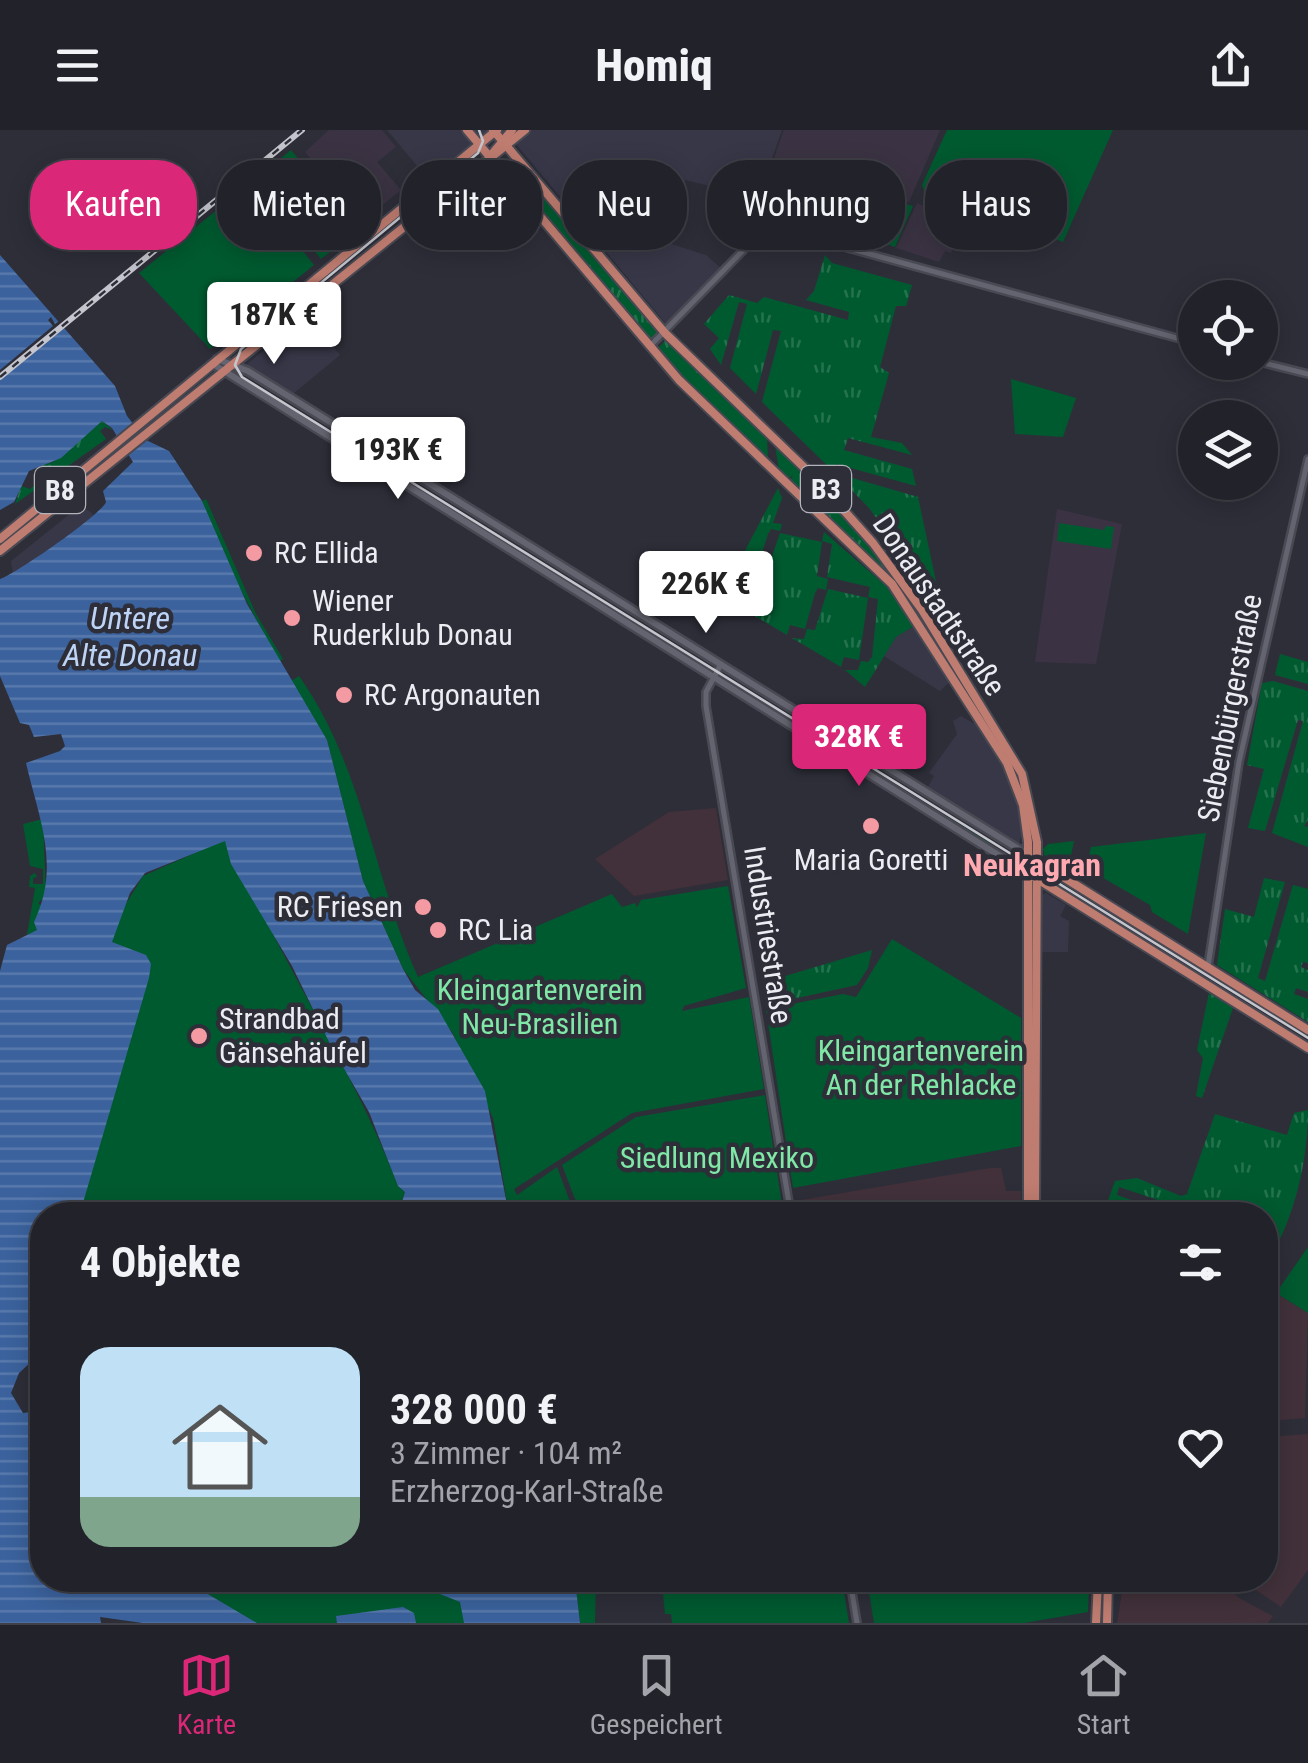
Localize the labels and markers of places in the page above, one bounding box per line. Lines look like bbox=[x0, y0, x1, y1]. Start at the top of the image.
pin: 187K € bbox=[193, 282, 355, 367]
pin: 193K € bbox=[317, 417, 479, 502]
place label: RC Ellida bbox=[274, 535, 379, 570]
marker: RC Ellida bbox=[243, 542, 265, 564]
pin: 226K € bbox=[625, 551, 787, 636]
place label: Wiener Ruderklub Donau bbox=[312, 583, 513, 652]
marker: Wiener Ruderklub Donau bbox=[281, 607, 303, 629]
place label: RC Argonauten bbox=[364, 677, 541, 712]
marker: RC Argonauten bbox=[333, 684, 355, 706]
pin: 328K € bbox=[778, 704, 940, 789]
marker: Maria Goretti bbox=[860, 815, 882, 837]
place label: Maria Goretti bbox=[794, 842, 948, 877]
place label: RC Friesen bbox=[277, 889, 403, 924]
marker: RC Friesen bbox=[412, 896, 434, 918]
place label: RC Lia bbox=[458, 912, 533, 947]
marker: RC Lia bbox=[427, 919, 449, 941]
place label: Strandbad Gänsehäufel bbox=[219, 1001, 367, 1070]
marker: Strandbad Gänsehäufel bbox=[188, 1025, 210, 1047]

